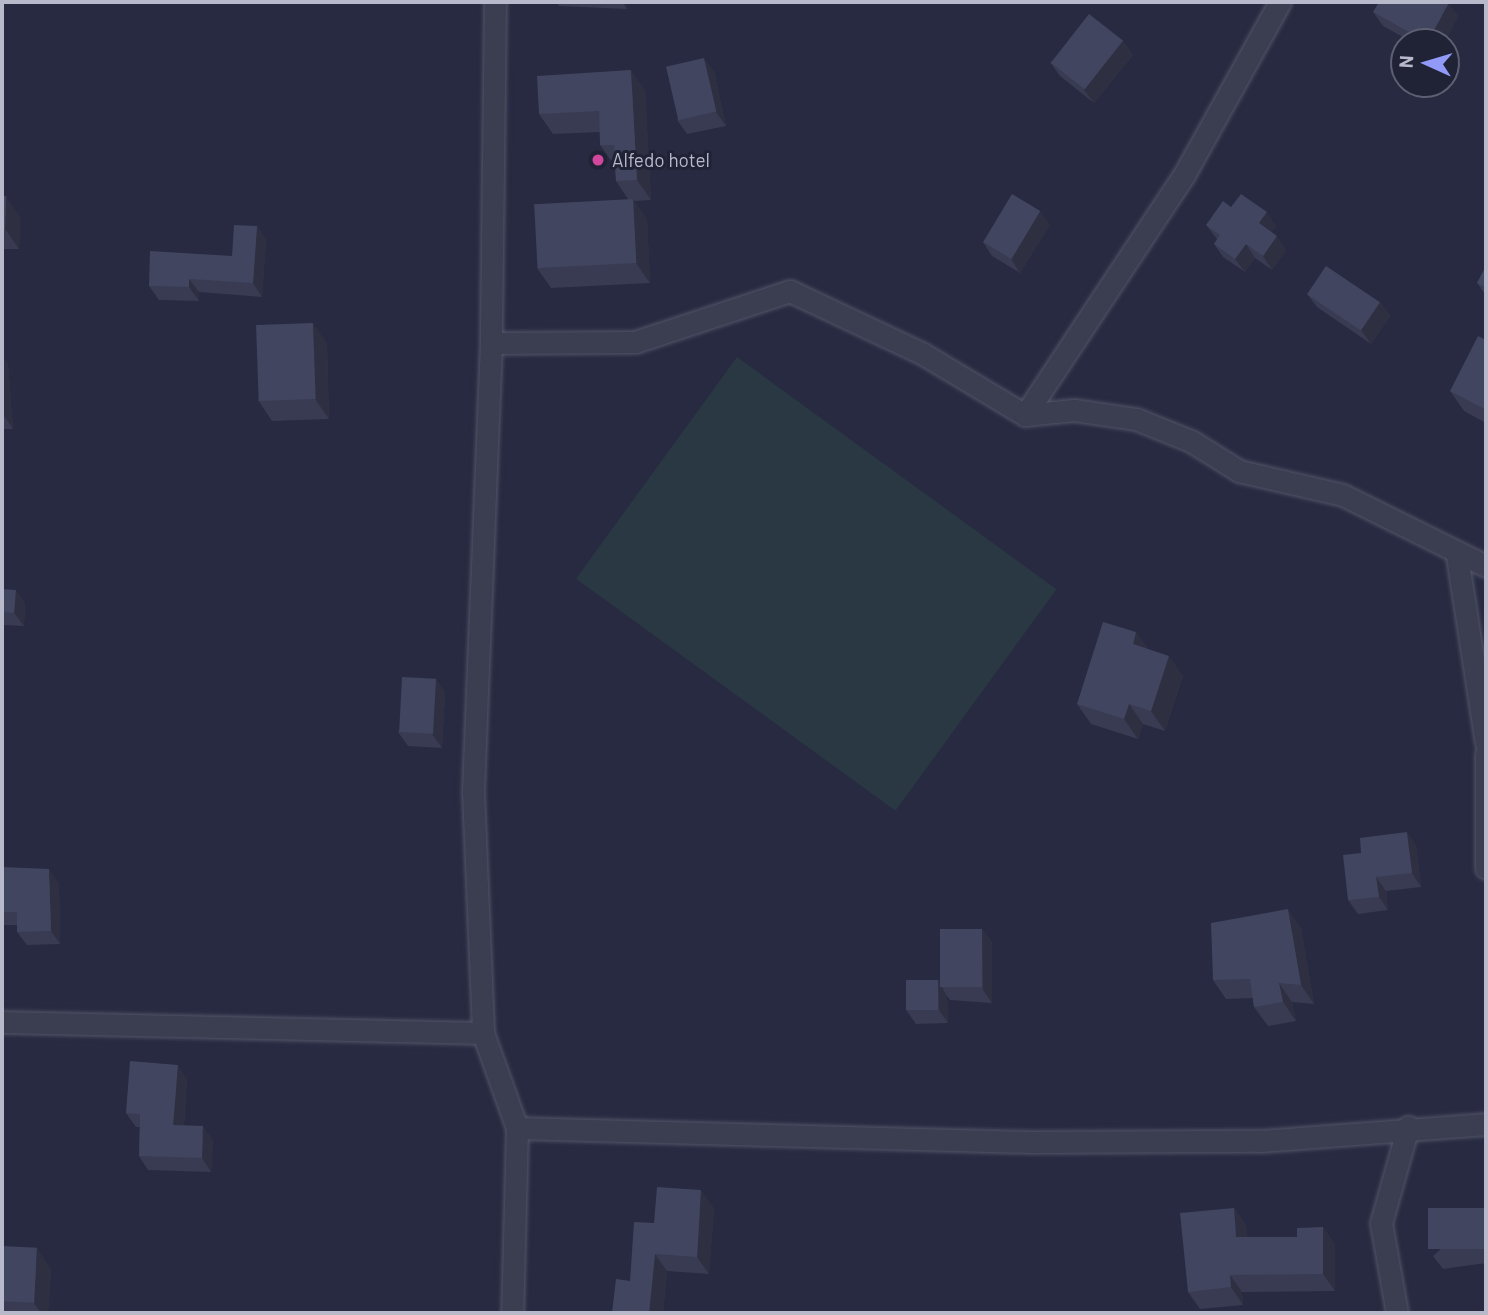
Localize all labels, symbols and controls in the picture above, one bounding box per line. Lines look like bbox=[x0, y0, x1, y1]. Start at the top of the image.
north arrow bbox=[1390, 28, 1460, 98]
text: N bbox=[1394, 55, 1417, 69]
place label: Alfedo hotel bbox=[612, 149, 710, 171]
marker: Alfedo hotel bbox=[590, 152, 606, 168]

